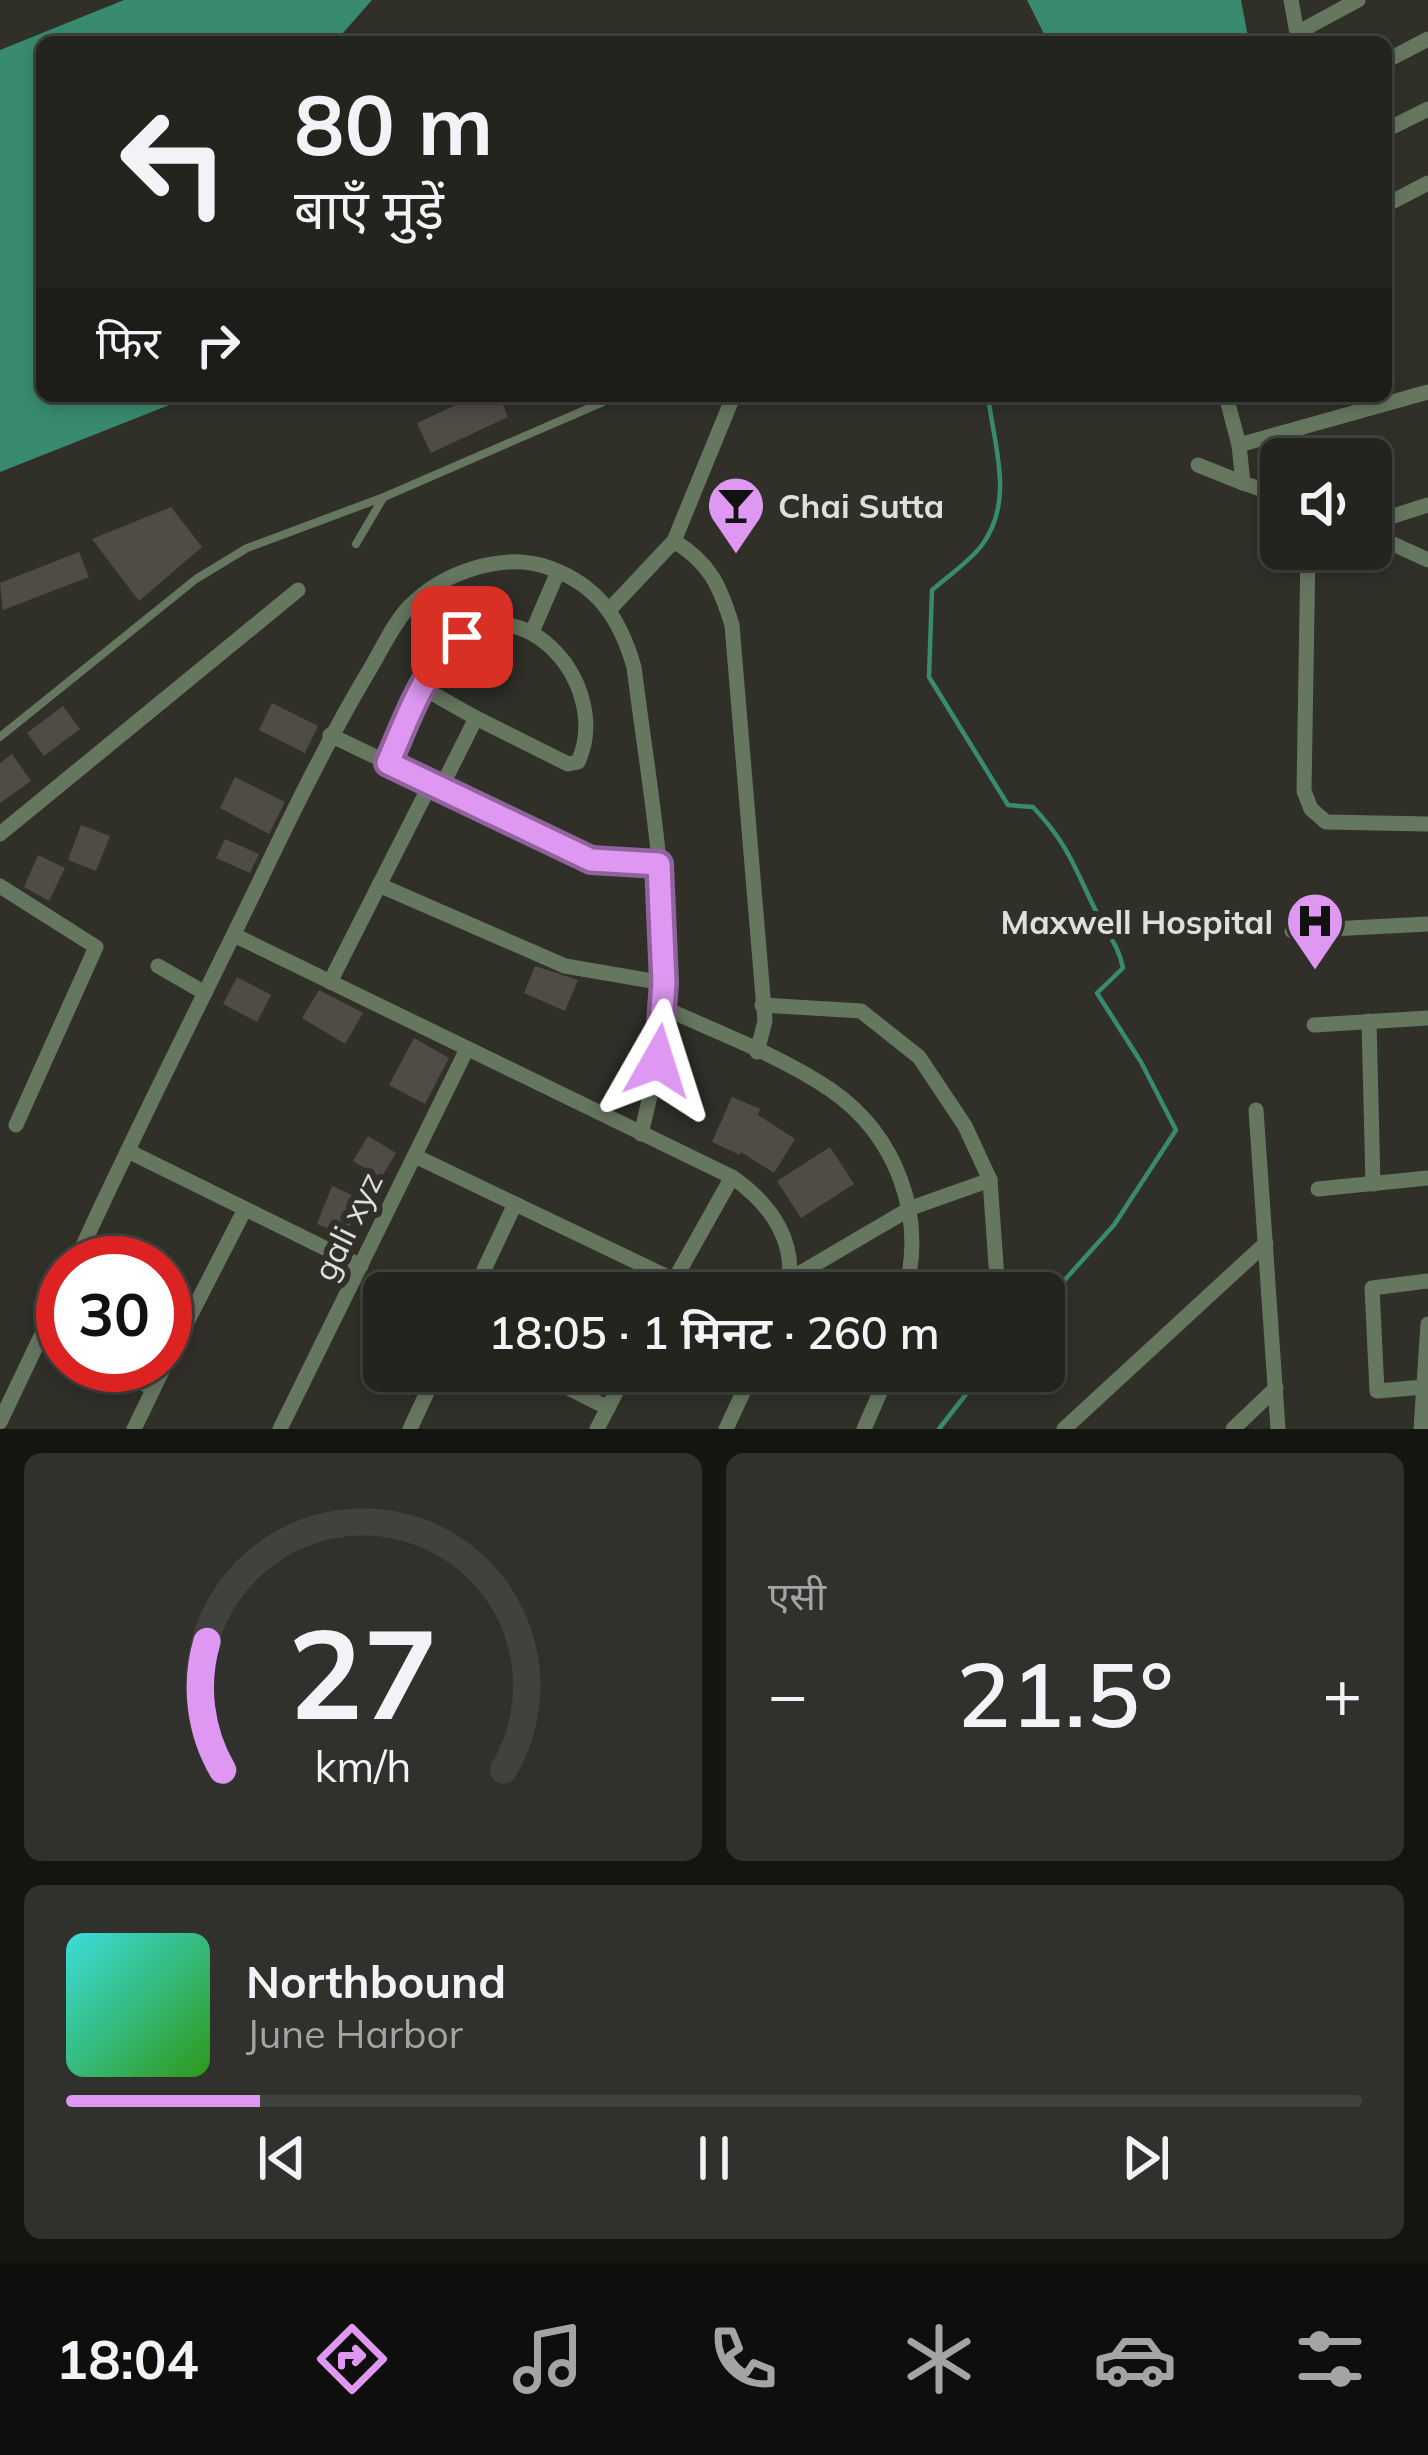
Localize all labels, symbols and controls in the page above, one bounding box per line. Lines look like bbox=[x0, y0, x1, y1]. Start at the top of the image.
text: 80 m bbox=[294, 71, 493, 176]
icon: left bbox=[96, 84, 252, 240]
text: बाएँ मुड़ें bbox=[294, 175, 444, 243]
icon: right bbox=[185, 312, 251, 378]
text: फिर bbox=[96, 314, 161, 370]
map controls bbox=[1260, 438, 1392, 570]
button: sound bbox=[1260, 438, 1392, 570]
bar icon: Chai Sutta bbox=[705, 474, 767, 556]
place label: Chai Sutta bbox=[778, 485, 944, 526]
pin bbox=[411, 586, 513, 688]
icon: arrive bbox=[429, 604, 495, 670]
hospital icon: Maxwell Hospital bbox=[1284, 890, 1346, 972]
place label: Maxwell Hospital bbox=[1001, 901, 1273, 942]
position arrow bbox=[595, 998, 721, 1124]
street label: gali xyz bbox=[303, 1165, 391, 1287]
speed limit sign: 30 bbox=[36, 1236, 192, 1392]
text: 18:05 · 1 मिनट · 260 m bbox=[488, 1304, 940, 1360]
text: एसी bbox=[768, 1571, 826, 1620]
text: 27 bbox=[288, 1594, 438, 1750]
text: 21.5° bbox=[956, 1637, 1174, 1750]
text: − bbox=[768, 1652, 808, 1735]
text: + bbox=[1322, 1652, 1362, 1735]
text: km/h bbox=[314, 1739, 412, 1793]
text: Northbound bbox=[246, 1953, 506, 2009]
text: June Harbor bbox=[246, 2009, 463, 2058]
icon: previous bbox=[249, 2125, 315, 2191]
icon: pause bbox=[681, 2125, 747, 2191]
icon: next bbox=[1113, 2125, 1179, 2191]
icon: directions bbox=[310, 2317, 394, 2401]
icon: music bbox=[506, 2317, 590, 2401]
icon: phone bbox=[701, 2317, 785, 2401]
icon: climate bbox=[897, 2317, 981, 2401]
icon: car bbox=[1093, 2317, 1177, 2401]
icon: filters bbox=[1288, 2317, 1372, 2401]
text: 18:04 bbox=[56, 2325, 199, 2393]

